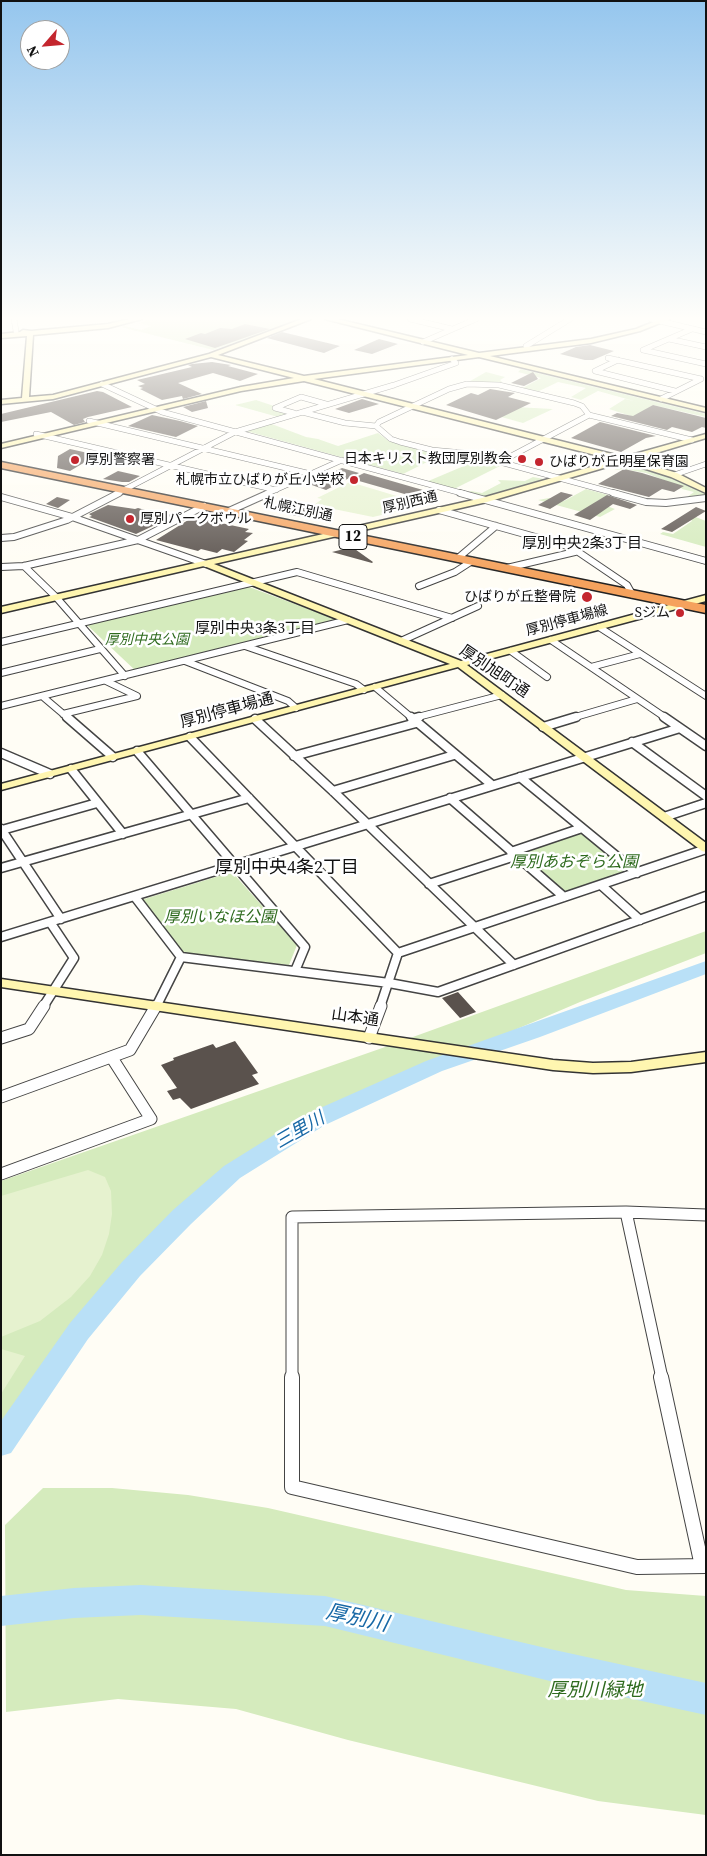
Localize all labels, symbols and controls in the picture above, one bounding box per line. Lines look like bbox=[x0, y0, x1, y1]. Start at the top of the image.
north arrow bbox=[20, 20, 70, 70]
text: N bbox=[21, 42, 44, 60]
place label: 日本キリスト教団厚別教会 bbox=[344, 451, 512, 467]
place label: 厚別警察署 bbox=[85, 452, 155, 468]
marker: 日本キリスト教団厚別教会 bbox=[516, 453, 528, 465]
marker: 厚別警察署 bbox=[69, 454, 81, 466]
place label: ひばりが丘明星保育園 bbox=[549, 454, 689, 470]
marker: ひばりが丘明星保育園 bbox=[533, 456, 545, 468]
place label: 札幌市立ひばりが丘小学校 bbox=[176, 472, 344, 488]
marker: 札幌市立ひばりが丘小学校 bbox=[348, 474, 360, 486]
street label: 厚別西通 bbox=[381, 489, 439, 517]
street label: 札幌江別通 bbox=[262, 495, 334, 525]
place label: 厚別パークボウル bbox=[140, 511, 252, 527]
marker: 厚別パークボウル bbox=[124, 513, 136, 525]
road number: 12 bbox=[339, 524, 367, 550]
district label: 厚別中央2条3丁目 bbox=[522, 535, 642, 553]
place label: ひばりが丘整骨院 bbox=[464, 589, 576, 605]
marker: ひばりが丘整骨院 bbox=[580, 590, 594, 604]
street label: 厚別停車場線 bbox=[524, 602, 610, 640]
place label: Sジム bbox=[635, 605, 670, 621]
marker: Sジム bbox=[674, 607, 686, 619]
district label: 厚別中央3条3丁目 bbox=[195, 620, 315, 638]
park label: 厚別中央公園 bbox=[105, 632, 189, 648]
street label: 厚別旭町通 bbox=[455, 642, 533, 702]
street label: 厚別停車場通 bbox=[178, 689, 276, 733]
park label: 厚別あおぞら公園 bbox=[510, 853, 638, 873]
district label: 厚別中央4条2丁目 bbox=[215, 857, 359, 879]
park label: 厚別いなほ公園 bbox=[164, 908, 276, 928]
street label: 山本通 bbox=[330, 1005, 380, 1031]
water label: 三里川 bbox=[271, 1108, 329, 1154]
water label: 厚別川 bbox=[324, 1600, 390, 1638]
park label: 厚別川緑地 bbox=[548, 1680, 642, 1702]

